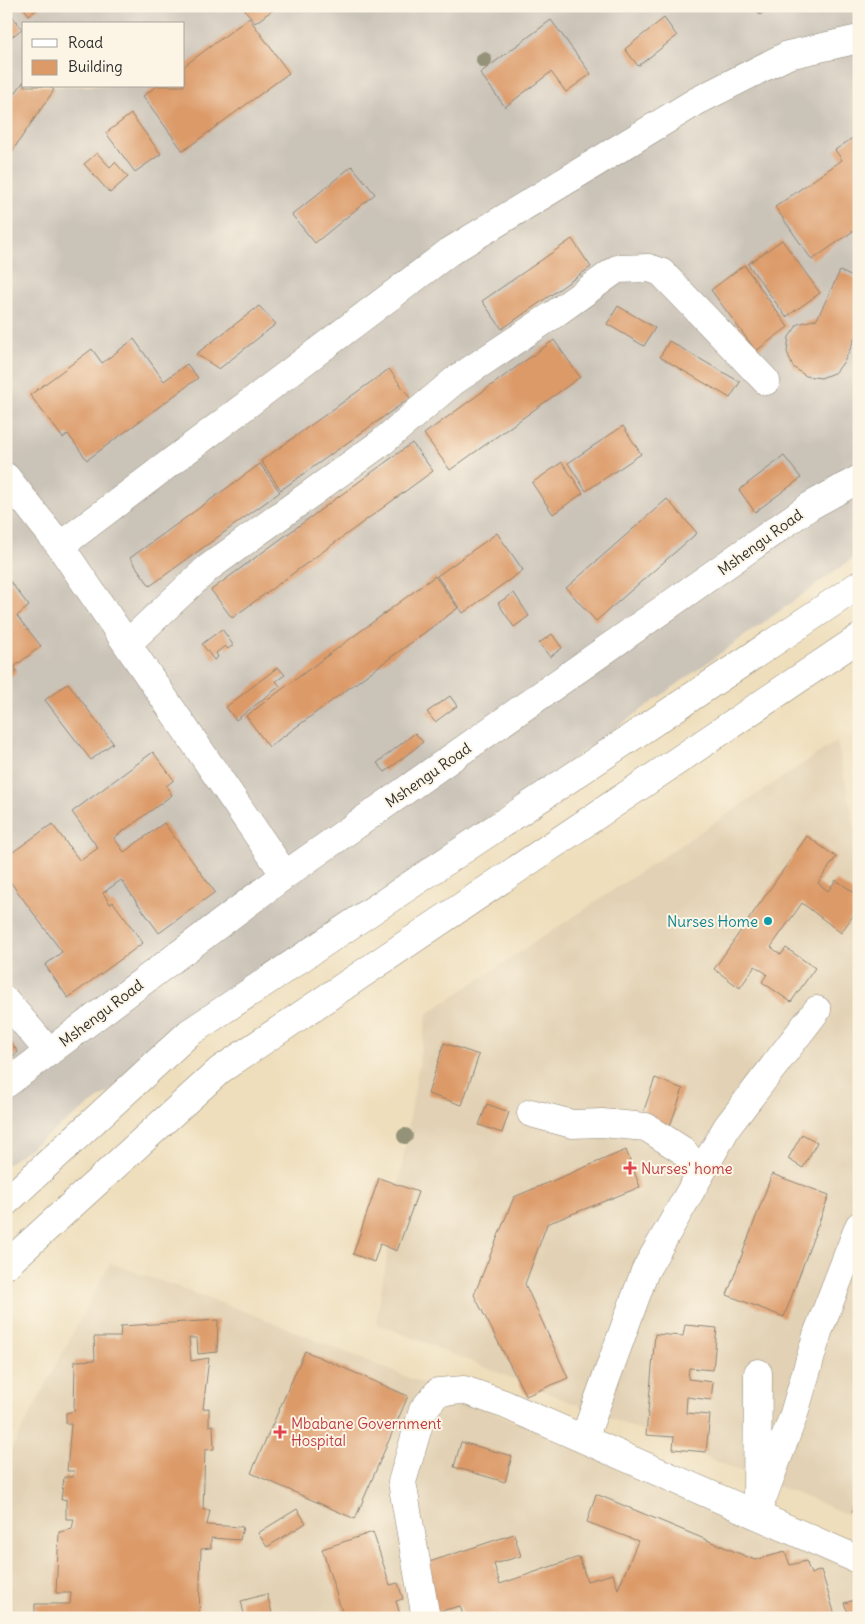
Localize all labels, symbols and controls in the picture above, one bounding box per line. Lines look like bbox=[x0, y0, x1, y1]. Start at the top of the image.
legend bbox=[22, 22, 185, 88]
text: Road bbox=[68, 33, 103, 52]
text: Building bbox=[68, 57, 123, 76]
street label: Mshengu Road bbox=[714, 505, 806, 579]
street label: Mshengu Road bbox=[382, 738, 475, 812]
place label: Nurses Home bbox=[667, 912, 758, 931]
marker: Nurses Home bbox=[762, 915, 774, 927]
street label: Mshengu Road bbox=[55, 975, 147, 1051]
place label: Nurses' home bbox=[641, 1159, 733, 1178]
marker: Nurses' home bbox=[623, 1161, 637, 1175]
place label: Mbabane Government Hospital bbox=[291, 1414, 441, 1450]
marker: Mbabane Government Hospital bbox=[273, 1425, 287, 1439]

